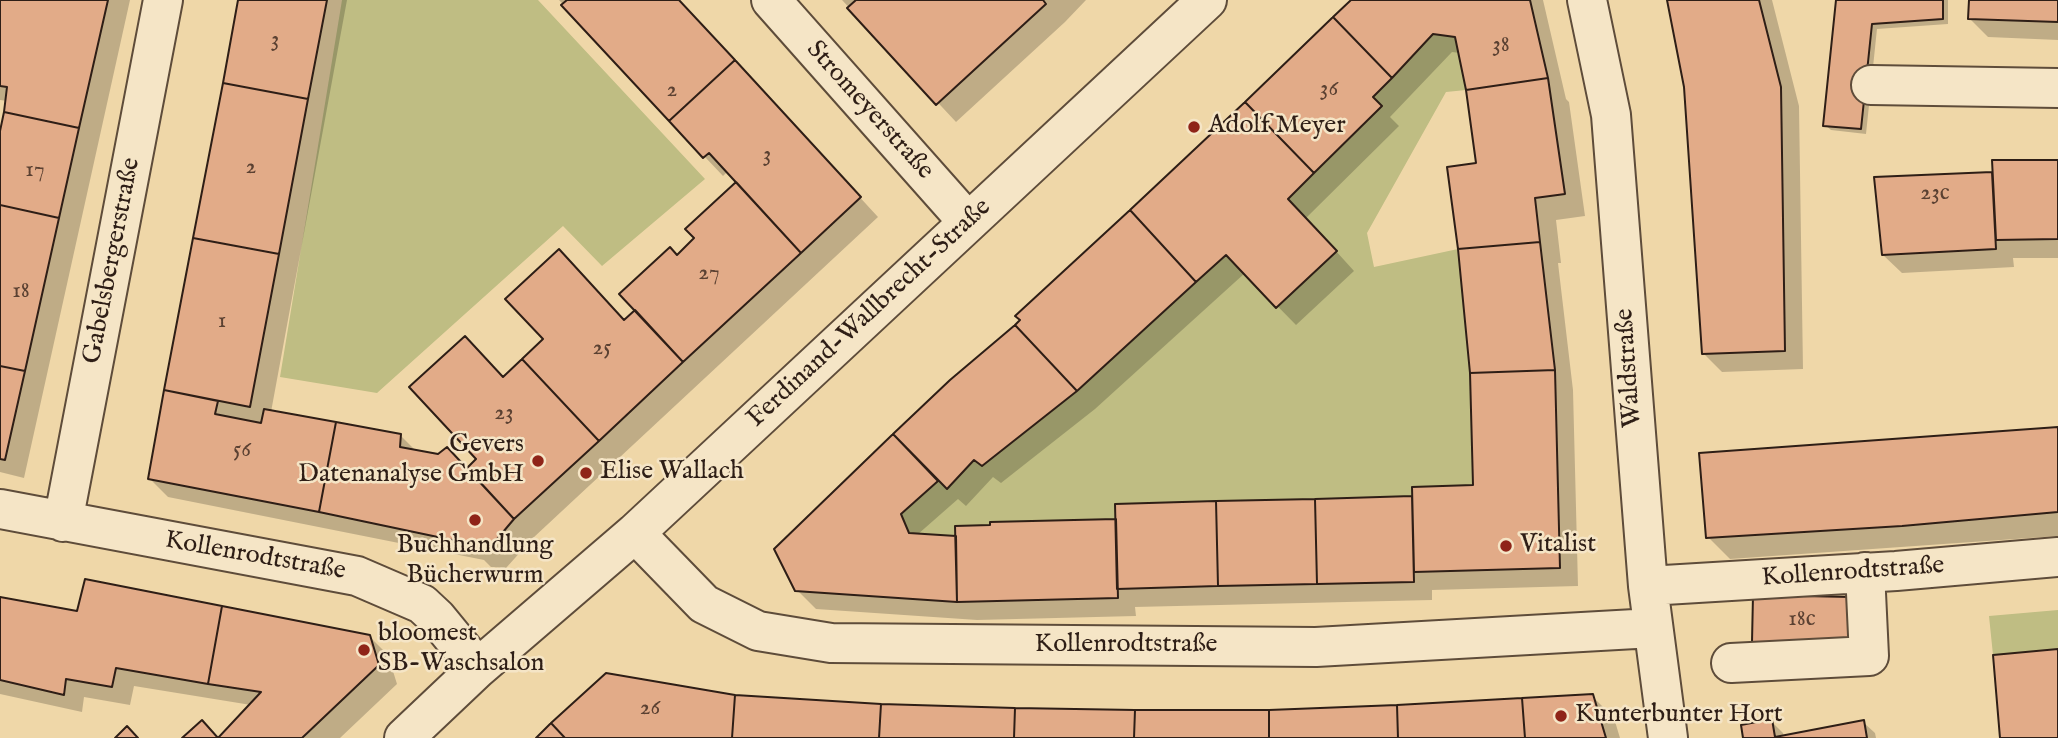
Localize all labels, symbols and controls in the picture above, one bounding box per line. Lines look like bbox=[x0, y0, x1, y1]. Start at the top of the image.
house number: 3 bbox=[271, 27, 279, 55]
house number: 38 bbox=[1492, 32, 1510, 60]
street label: Stromeyerstraße bbox=[799, 35, 939, 187]
house number: 36 bbox=[1320, 76, 1338, 104]
house number: 2 bbox=[667, 77, 677, 105]
place label: Adolf Meyer bbox=[1208, 111, 1346, 143]
marker: Adolf Meyer bbox=[1186, 119, 1202, 135]
house number: 3 bbox=[763, 142, 771, 170]
house number: 2 bbox=[246, 154, 256, 182]
street label: Gabelsbergerstraße bbox=[78, 155, 148, 367]
house number: 17 bbox=[25, 157, 45, 185]
house number: 23c bbox=[1920, 180, 1950, 208]
street label: Ferdinand-Wallbrecht-Straße bbox=[742, 193, 998, 435]
house number: 27 bbox=[698, 260, 720, 288]
house number: 18 bbox=[12, 278, 30, 306]
street label: Waldstraße bbox=[1610, 307, 1650, 429]
house number: 1 bbox=[218, 308, 226, 336]
house number: 25 bbox=[592, 335, 612, 363]
house number: 23 bbox=[494, 400, 514, 428]
place label: Gevers Datenanalyse GmbH bbox=[298, 430, 524, 492]
house number: 56 bbox=[233, 437, 251, 465]
marker: Gevers Datenanalyse GmbH bbox=[530, 453, 546, 469]
place label: Elise Wallach bbox=[600, 457, 744, 489]
marker: Elise Wallach bbox=[578, 465, 594, 481]
marker: Buchhandlung Bücherwurm bbox=[467, 512, 483, 528]
street label: Kollenrodtstraße bbox=[162, 526, 348, 588]
place label: Vitalist bbox=[1520, 530, 1596, 562]
place label: Buchhandlung Bücherwurm bbox=[397, 531, 553, 592]
marker: Vitalist bbox=[1498, 538, 1514, 554]
street label: Kollenrodtstraße bbox=[1761, 551, 1945, 595]
house number: 18c bbox=[1788, 606, 1816, 634]
place label: bloomest SB-Waschsalon bbox=[378, 619, 544, 680]
street label: Kollenrodtstraße bbox=[1034, 630, 1218, 662]
marker: bloomest SB-Waschsalon bbox=[356, 642, 372, 658]
house number: 26 bbox=[640, 695, 660, 723]
place label: Kunterbunter Hort bbox=[1575, 700, 1783, 732]
marker: Kunterbunter Hort bbox=[1553, 708, 1569, 724]

